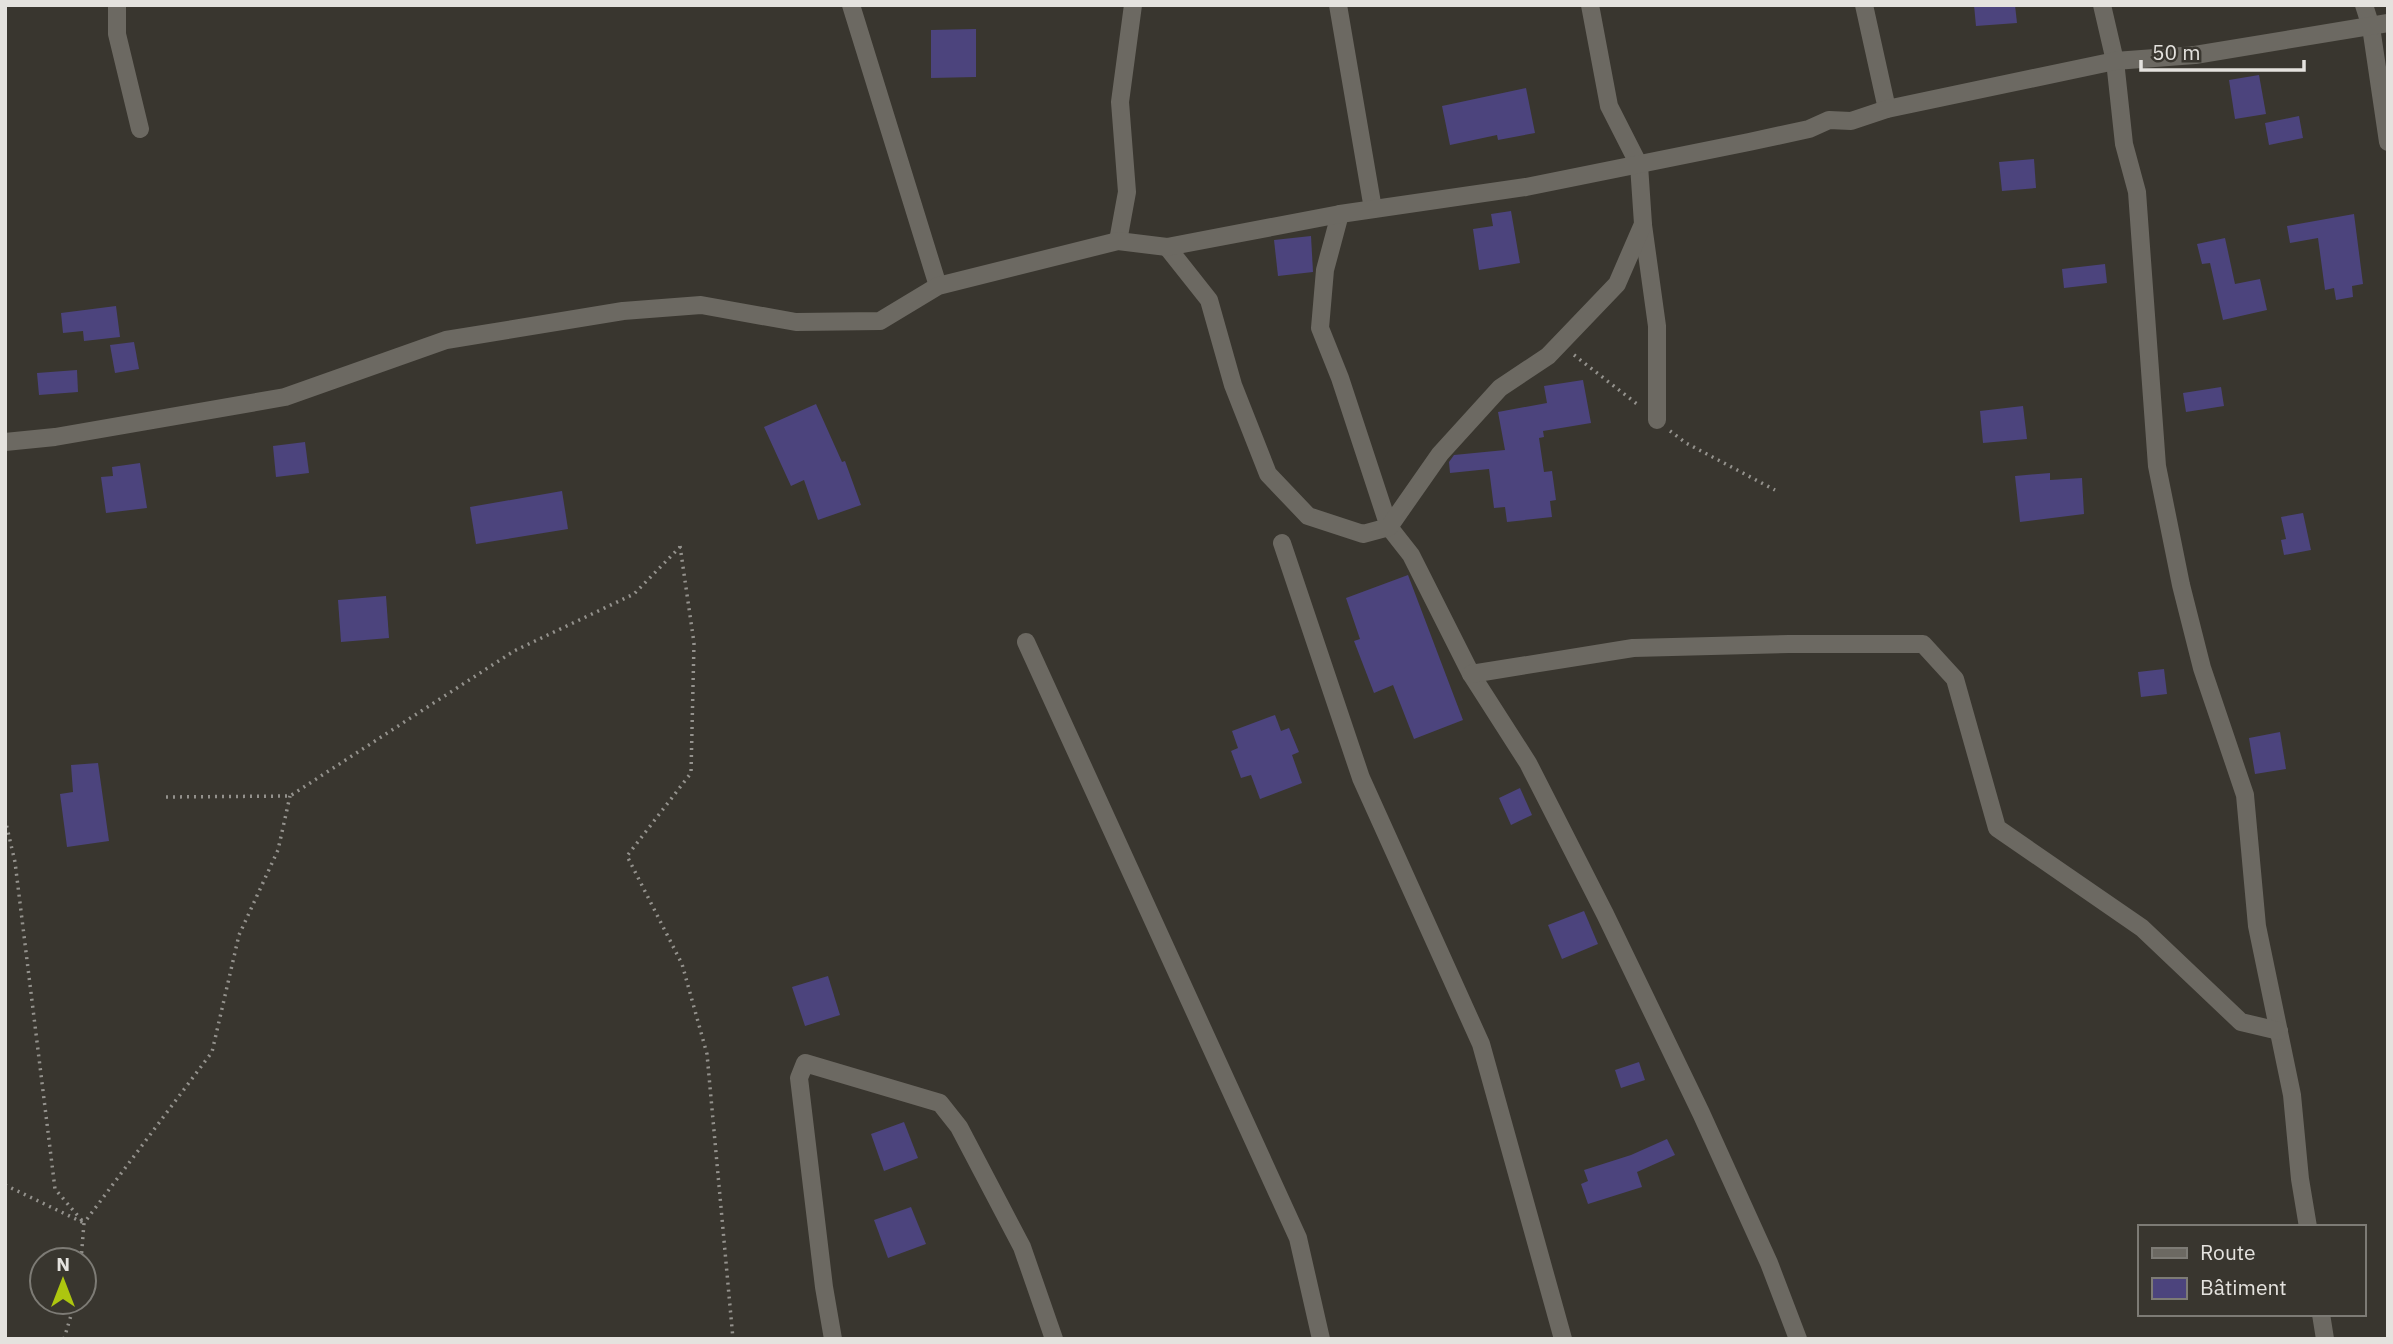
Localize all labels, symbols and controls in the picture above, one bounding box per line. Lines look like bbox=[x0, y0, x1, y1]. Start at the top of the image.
scale bar bbox=[2141, 28, 2304, 72]
text: 50 m bbox=[2152, 38, 2201, 66]
legend bbox=[2138, 1225, 2365, 1316]
text: Route bbox=[2200, 1238, 2256, 1266]
north arrow bbox=[28, 1246, 98, 1316]
text: N bbox=[56, 1252, 70, 1276]
text: Bâtiment bbox=[2200, 1273, 2287, 1301]

